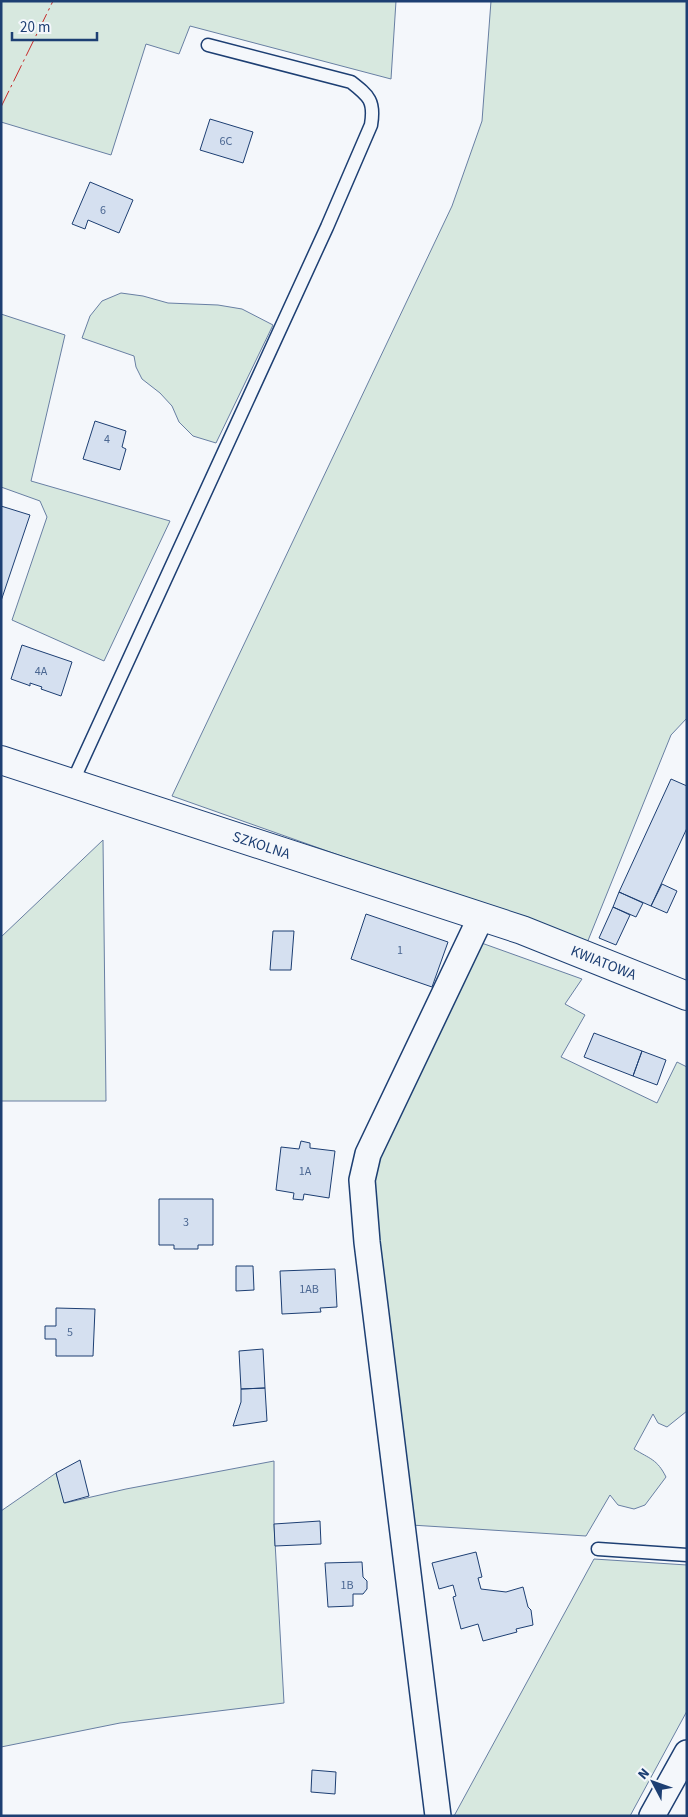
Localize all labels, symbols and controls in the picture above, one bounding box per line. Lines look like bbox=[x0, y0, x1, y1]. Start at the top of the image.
scale bar bbox=[12, 10, 98, 42]
text: 20 m bbox=[20, 17, 50, 38]
house number: 6C bbox=[220, 133, 233, 150]
house number: 6 bbox=[100, 202, 106, 219]
house number: 4 bbox=[104, 431, 110, 448]
house number: 4A bbox=[35, 663, 48, 680]
street label: SZKOLNA bbox=[230, 826, 294, 864]
street label: KWIATOWA bbox=[568, 940, 640, 986]
house number: 1 bbox=[397, 942, 403, 959]
house number: 1A bbox=[299, 1163, 312, 1180]
house number: 3 bbox=[183, 1214, 189, 1231]
house number: 1AB bbox=[299, 1281, 319, 1298]
house number: 5 bbox=[67, 1324, 73, 1341]
house number: 1B bbox=[340, 1577, 354, 1594]
north arrow bbox=[628, 1757, 678, 1807]
text: N bbox=[633, 1764, 655, 1784]

